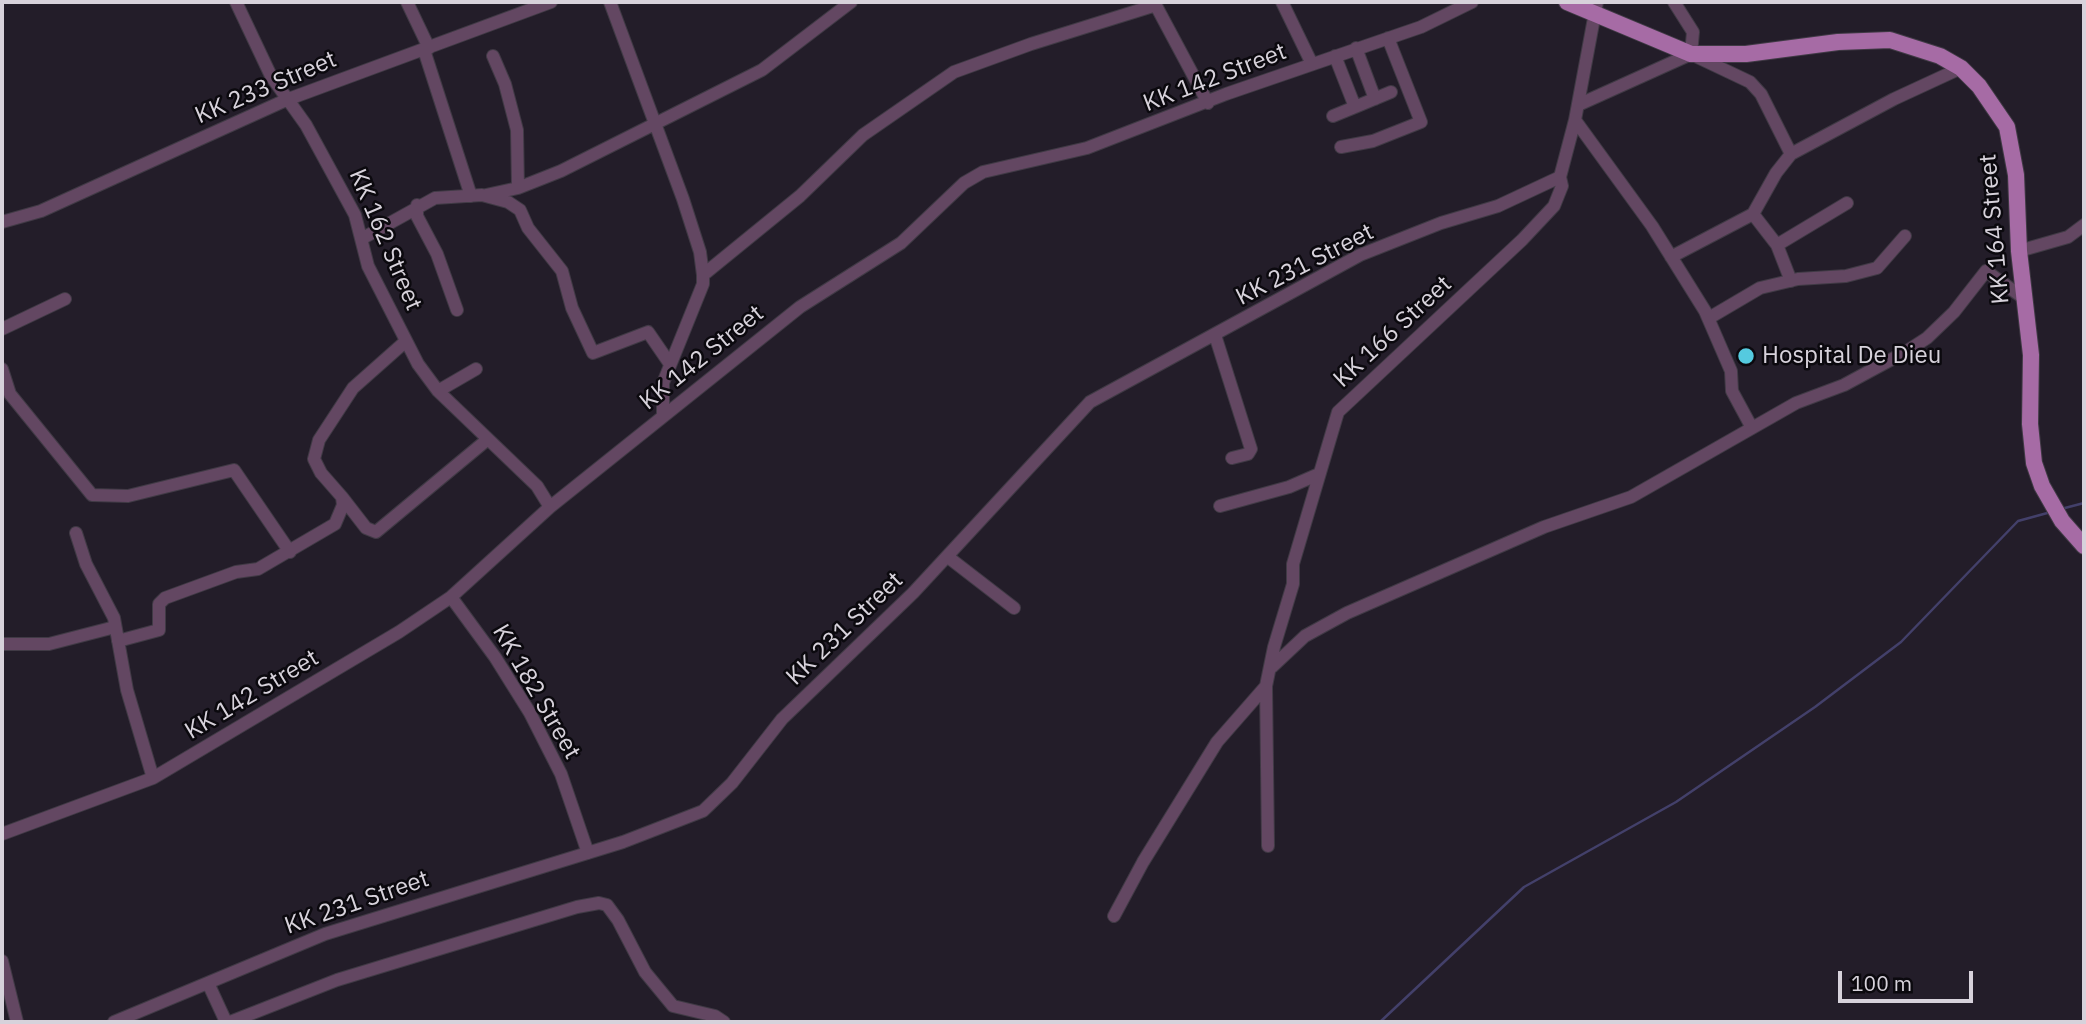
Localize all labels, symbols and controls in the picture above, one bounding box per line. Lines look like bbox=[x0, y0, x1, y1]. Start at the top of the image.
street label: KK 142 Street bbox=[1139, 38, 1291, 118]
street label: KK 233 Street bbox=[191, 45, 341, 131]
street label: KK 164 Street bbox=[1974, 153, 2016, 305]
street label: KK 162 Street bbox=[342, 165, 428, 315]
street label: KK 231 Street bbox=[1231, 218, 1379, 312]
street label: KK 166 Street bbox=[1328, 270, 1458, 394]
street label: KK 142 Street bbox=[634, 299, 770, 417]
place label: Hospital De Dieu bbox=[1762, 342, 1941, 370]
marker: Hospital De Dieu bbox=[1736, 346, 1756, 366]
street label: KK 231 Street bbox=[781, 566, 909, 692]
street label: KK 182 Street bbox=[486, 620, 586, 764]
street label: KK 142 Street bbox=[180, 644, 324, 746]
street label: KK 231 Street bbox=[281, 865, 433, 941]
scale bar bbox=[1841, 958, 1976, 1002]
text: 100 m bbox=[1851, 969, 1912, 997]

